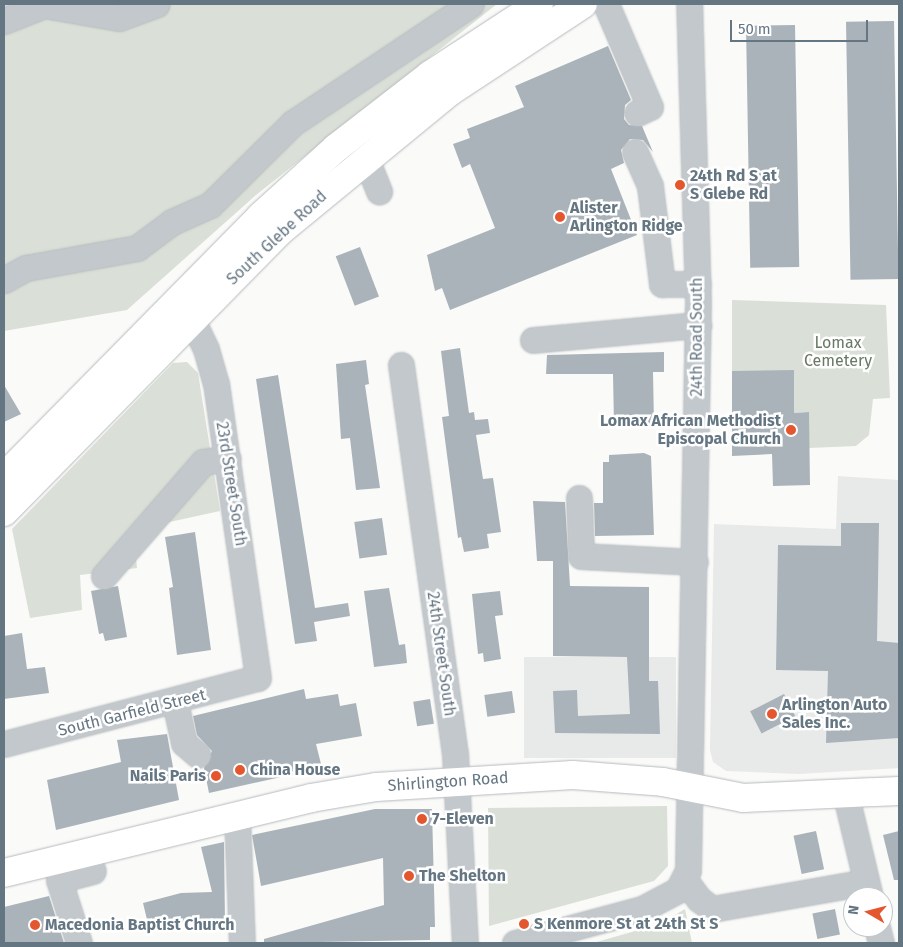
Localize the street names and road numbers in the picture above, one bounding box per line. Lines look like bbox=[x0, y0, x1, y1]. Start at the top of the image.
street label: South Glebe Road bbox=[223, 187, 331, 289]
street label: 24th Road South bbox=[687, 277, 707, 397]
street label: 23rd Street South bbox=[212, 421, 250, 547]
street label: 24th Street South bbox=[423, 590, 459, 718]
street label: South Garfield Street bbox=[56, 685, 208, 741]
street label: Shirlington Road bbox=[387, 768, 509, 796]

